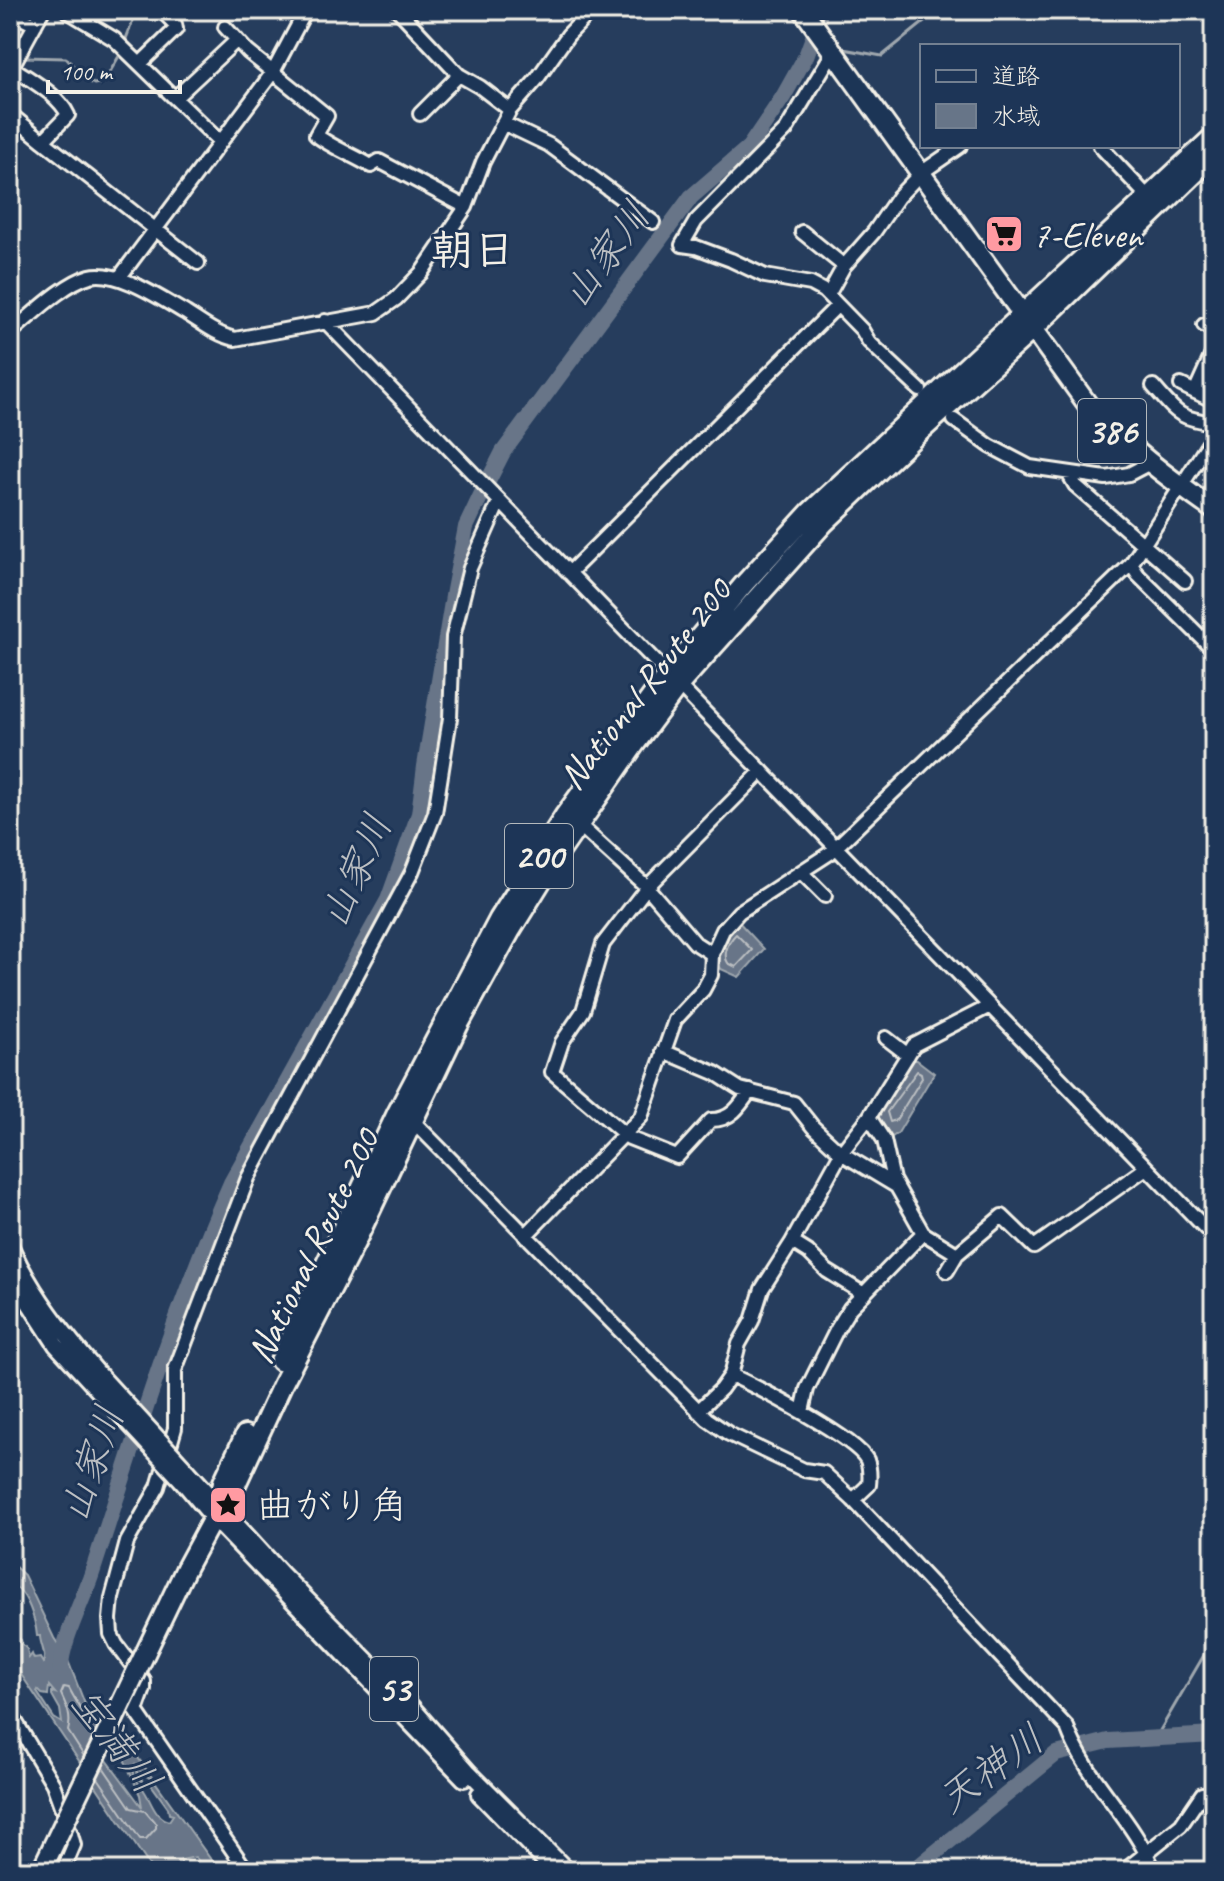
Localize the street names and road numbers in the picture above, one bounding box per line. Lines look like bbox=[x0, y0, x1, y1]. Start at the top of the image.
road number: 386 bbox=[1078, 399, 1146, 463]
street label: National Route 200 bbox=[548, 567, 744, 799]
road number: 200 bbox=[505, 824, 573, 888]
street label: National Route 200 bbox=[236, 1119, 391, 1371]
road number: 53 bbox=[370, 1657, 418, 1721]

